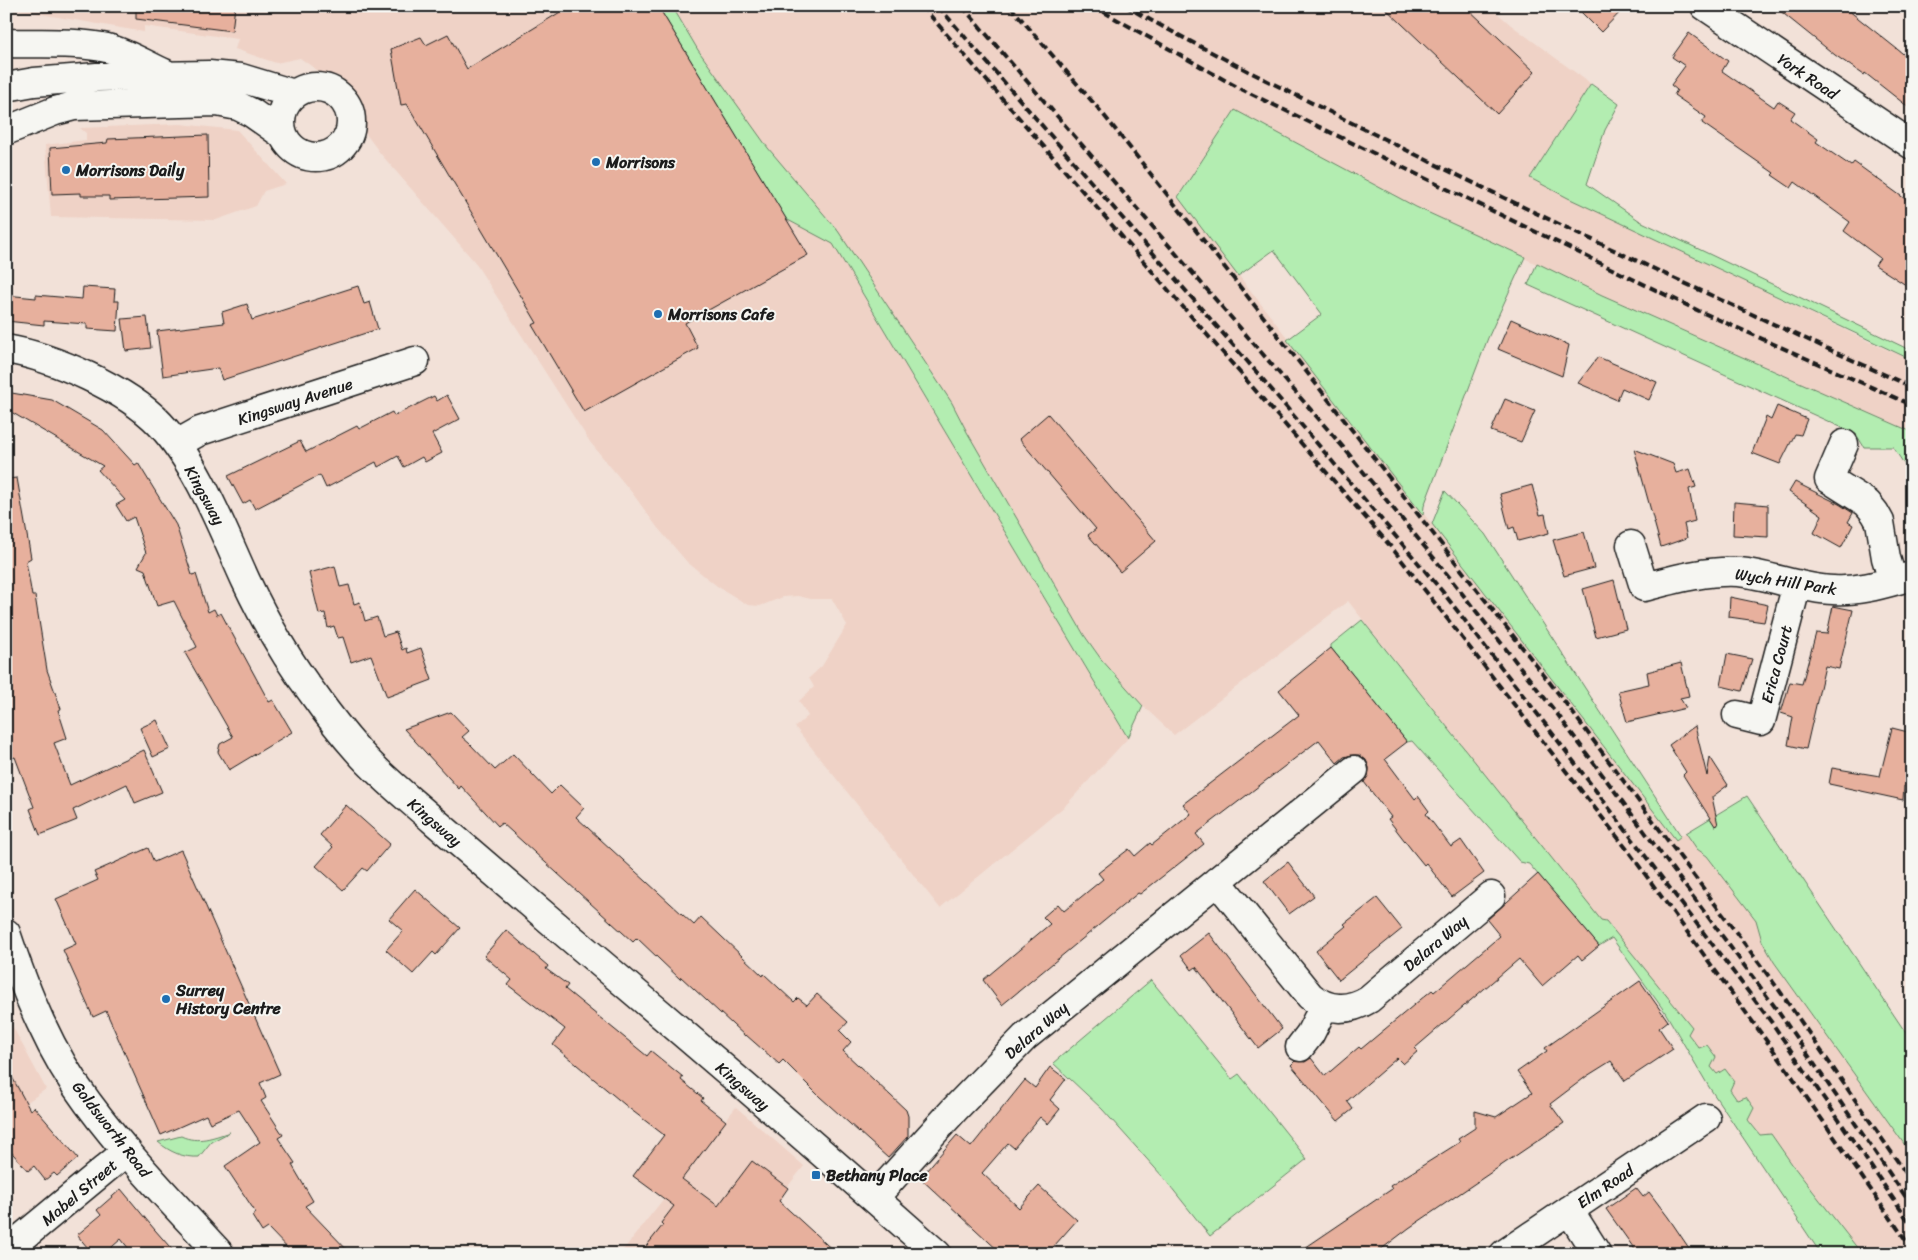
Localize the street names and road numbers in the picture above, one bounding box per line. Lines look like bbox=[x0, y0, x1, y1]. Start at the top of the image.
street label: York Road bbox=[1771, 45, 1846, 109]
street label: Kingsway Avenue bbox=[234, 369, 357, 434]
street label: Kingsway bbox=[176, 460, 233, 531]
street label: Wych Hill Park bbox=[1733, 559, 1839, 604]
street label: Erica Court bbox=[1752, 622, 1801, 707]
street label: Kingsway bbox=[401, 790, 469, 855]
street label: Delara Way bbox=[1396, 907, 1475, 979]
street label: Delara Way bbox=[997, 993, 1076, 1067]
street label: Kingsway bbox=[709, 1054, 777, 1119]
street label: Goldsworth Road bbox=[64, 1074, 160, 1185]
street label: Mabel Street bbox=[34, 1151, 124, 1233]
street label: Elm Road bbox=[1571, 1156, 1641, 1216]

